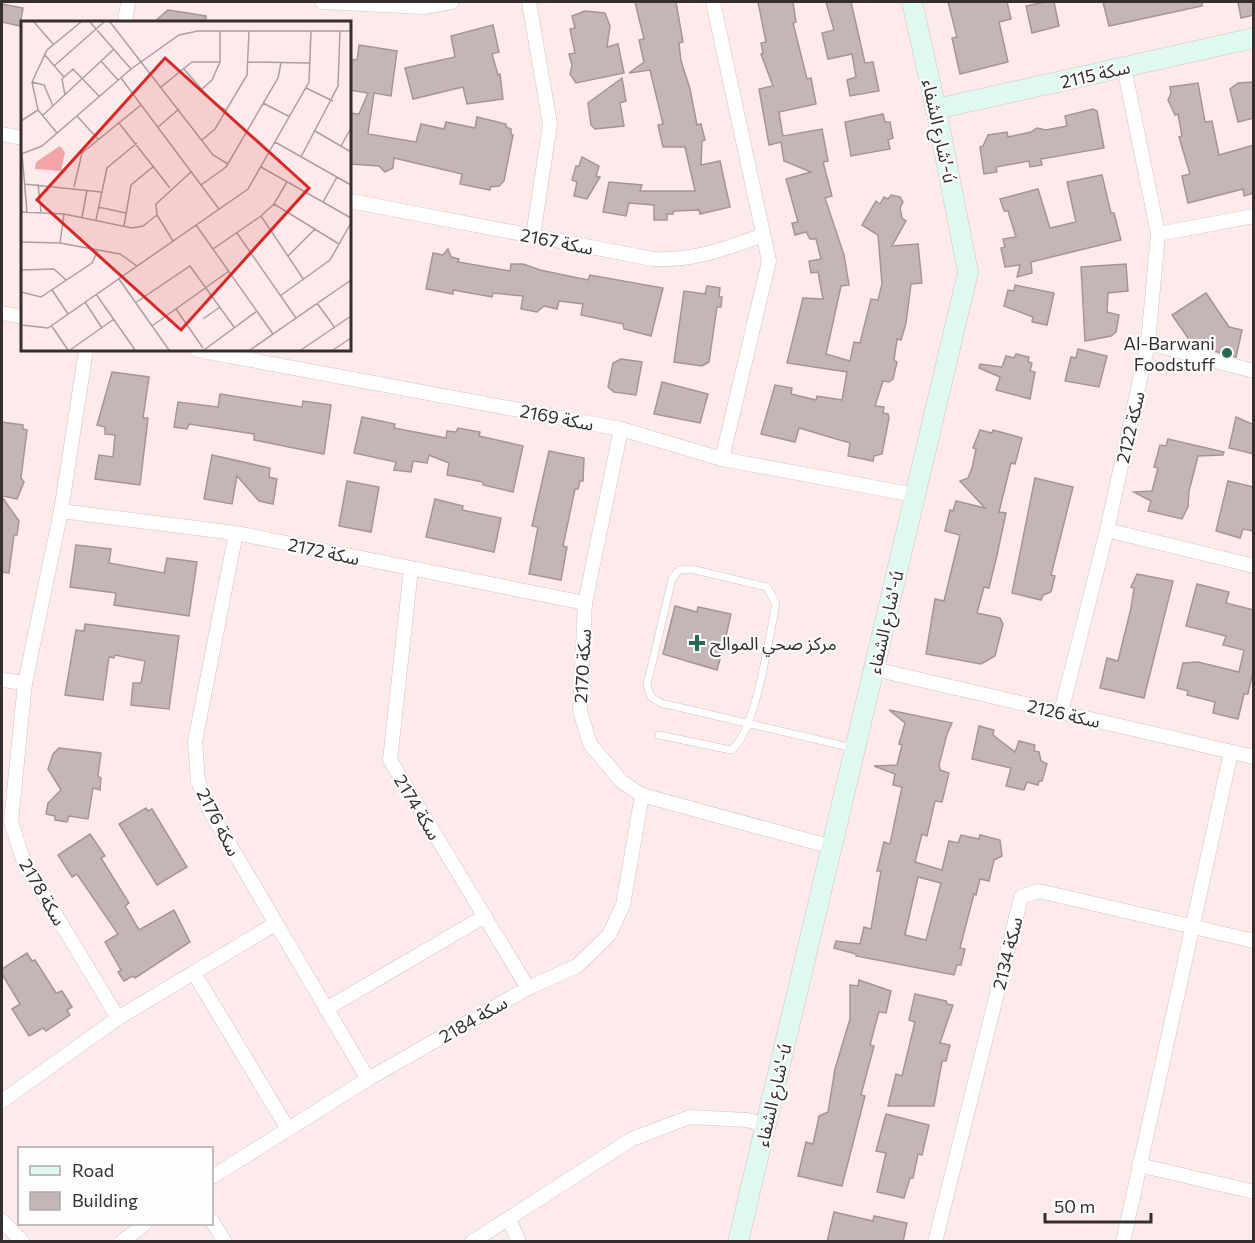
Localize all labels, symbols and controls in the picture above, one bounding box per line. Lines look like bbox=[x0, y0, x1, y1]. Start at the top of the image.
inset map bbox=[21, 21, 351, 351]
street label: سكة 2115 bbox=[1058, 55, 1132, 93]
street label: شارع الشفاء'-ú bbox=[914, 77, 962, 186]
street label: سكة 2167 bbox=[519, 223, 595, 259]
place label: Al-Barwani Foodstuff bbox=[1124, 332, 1215, 375]
marker: Al-Barwani Foodstuff bbox=[1220, 346, 1234, 360]
street label: سكة 2122 bbox=[1111, 389, 1149, 465]
street label: سكة 2169 bbox=[518, 399, 596, 435]
street label: سكة 2172 bbox=[286, 533, 362, 569]
street label: شارع الشفاء'-ú bbox=[862, 568, 911, 677]
street label: سكة 2170 bbox=[569, 628, 595, 704]
place label: مركز صحي الموالح bbox=[710, 632, 837, 657]
marker: مركز صحي الموالح bbox=[688, 634, 706, 652]
street label: سكة 2126 bbox=[1025, 694, 1103, 732]
street label: سكة 2174 bbox=[390, 770, 446, 844]
street label: سكة 2176 bbox=[193, 784, 245, 860]
street label: سكة 2178 bbox=[15, 855, 71, 929]
street label: سكة 2134 bbox=[987, 914, 1027, 992]
street label: سكة 2184 bbox=[435, 991, 511, 1047]
street label: شارع الشفاء'-ú bbox=[750, 1041, 799, 1150]
legend bbox=[18, 1147, 213, 1225]
text: Road bbox=[72, 1159, 114, 1181]
scale bar bbox=[1045, 1186, 1152, 1224]
text: Building bbox=[72, 1189, 138, 1211]
text: 50 m bbox=[1054, 1195, 1095, 1217]

